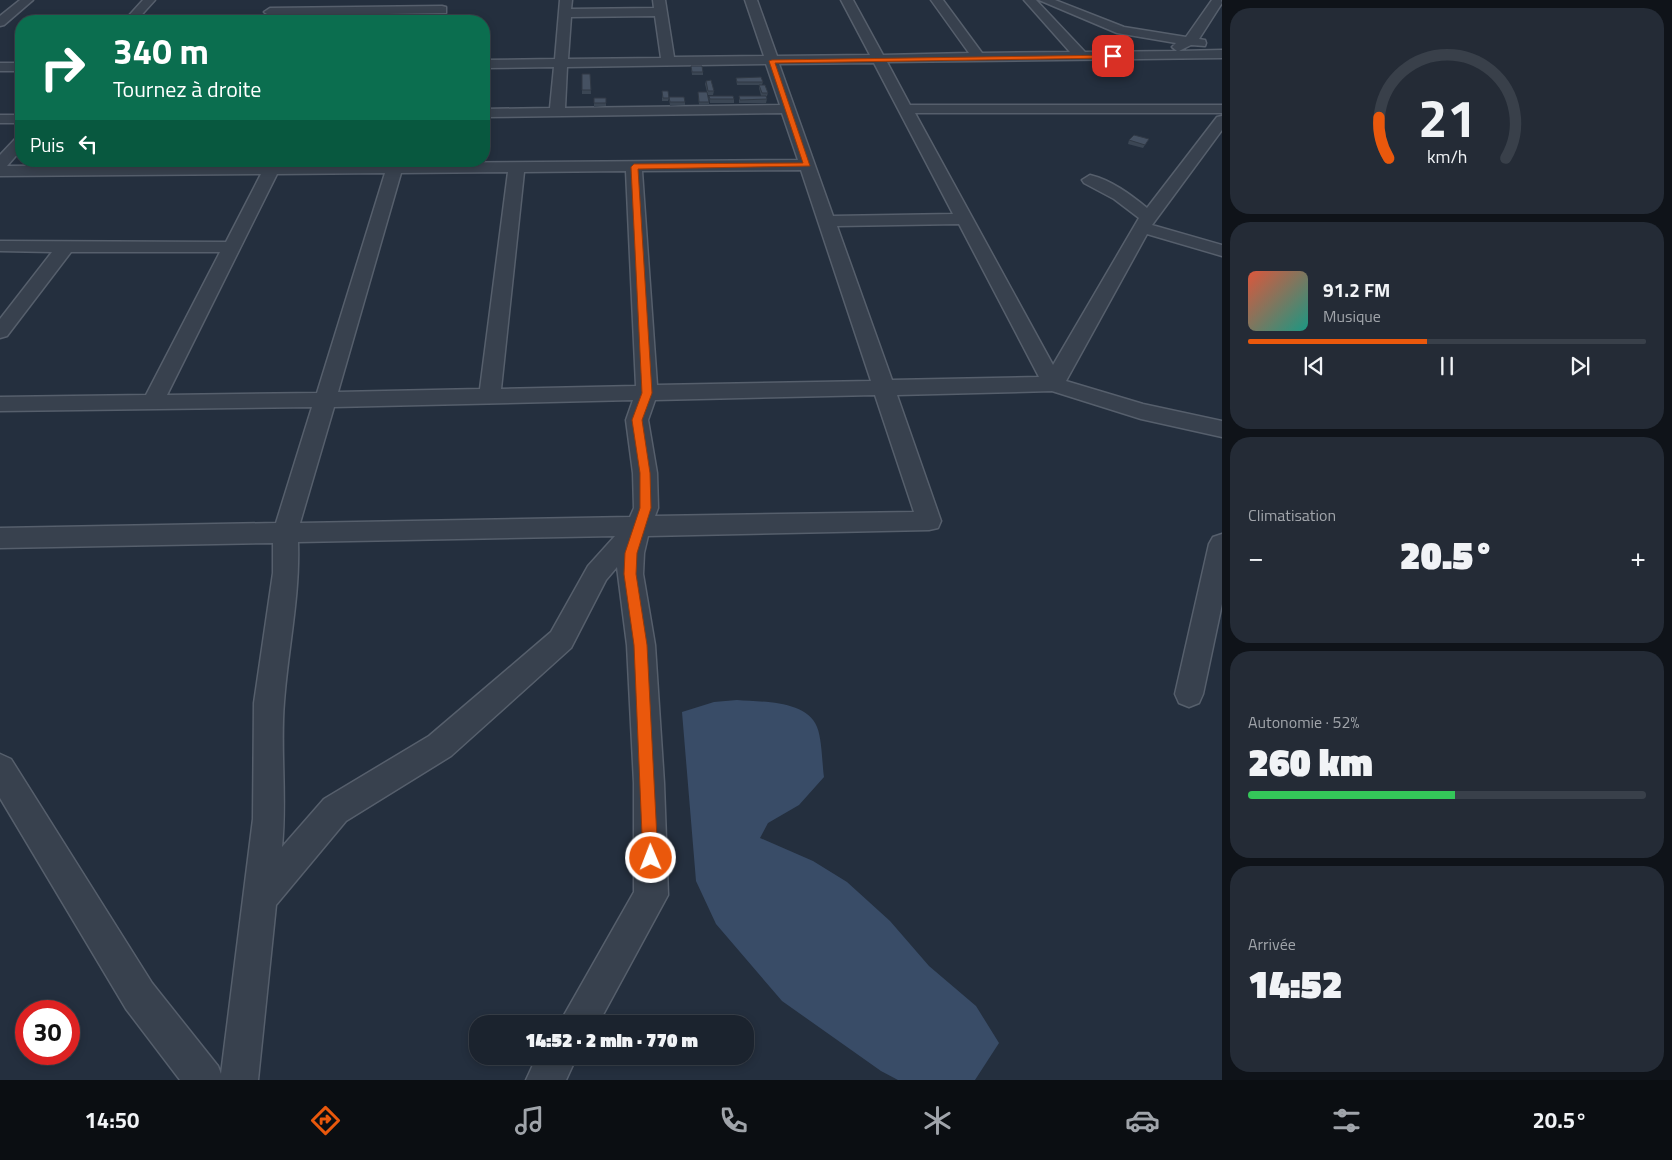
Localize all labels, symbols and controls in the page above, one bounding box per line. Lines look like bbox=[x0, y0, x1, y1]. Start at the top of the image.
text: 340 m bbox=[113, 24, 209, 78]
icon: right bbox=[30, 35, 95, 100]
pin bbox=[1092, 35, 1134, 77]
icon: arrive bbox=[1099, 42, 1127, 70]
text: Tournez à droite bbox=[113, 72, 261, 106]
text: 21 bbox=[1418, 78, 1476, 157]
text: Puis bbox=[30, 130, 64, 159]
icon: left bbox=[74, 130, 102, 158]
text: km/h bbox=[1427, 143, 1467, 170]
text: 91.2 FM bbox=[1323, 275, 1390, 304]
text: Musique bbox=[1323, 304, 1381, 328]
icon: previous bbox=[1300, 352, 1328, 380]
icon: pause bbox=[1433, 352, 1461, 380]
icon: next bbox=[1566, 352, 1594, 380]
text: Climatisation bbox=[1248, 503, 1336, 527]
text: 20.5° bbox=[1400, 526, 1494, 584]
text: − bbox=[1248, 535, 1264, 578]
text: + bbox=[1630, 535, 1646, 578]
text: Autonomie · 52% bbox=[1248, 710, 1360, 734]
text: 260 km bbox=[1248, 733, 1373, 791]
position arrow bbox=[624, 831, 676, 883]
text: Arrivée bbox=[1248, 932, 1296, 956]
text: 14:52 bbox=[1248, 955, 1343, 1013]
speed limit sign: 30 bbox=[15, 1000, 80, 1065]
text: 14:52 · 2 min · 770 m bbox=[525, 1025, 698, 1054]
text: 14:50 bbox=[85, 1103, 139, 1137]
icon: directions bbox=[308, 1103, 343, 1138]
icon: music bbox=[512, 1103, 547, 1138]
icon: phone bbox=[716, 1103, 751, 1138]
icon: climate bbox=[920, 1103, 955, 1138]
icon: car bbox=[1125, 1103, 1160, 1138]
icon: filters bbox=[1329, 1103, 1364, 1138]
text: 20.5° bbox=[1533, 1103, 1587, 1137]

